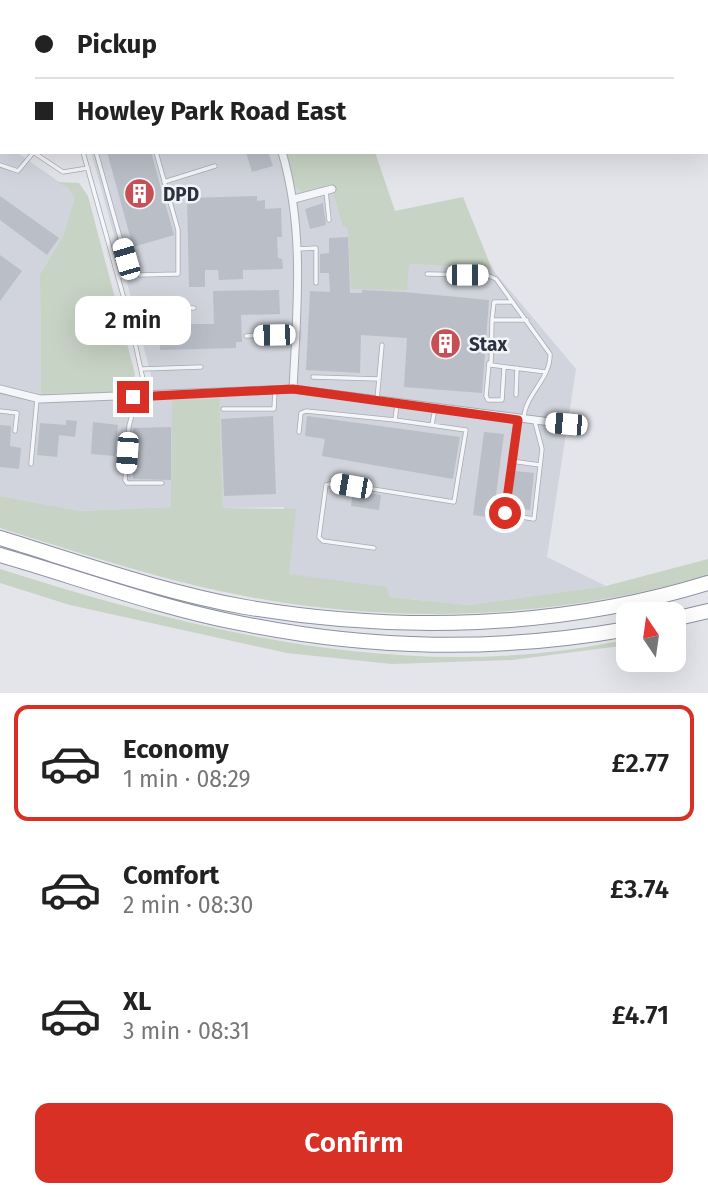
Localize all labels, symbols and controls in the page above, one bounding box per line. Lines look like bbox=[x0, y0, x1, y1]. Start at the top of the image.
text: Pickup bbox=[77, 29, 157, 60]
text: Howley Park Road East bbox=[77, 96, 346, 127]
building icon: DPD bbox=[123, 177, 157, 211]
place label: DPD bbox=[163, 183, 199, 206]
car bbox=[111, 236, 142, 282]
car bbox=[447, 265, 489, 286]
callout: 2 min bbox=[75, 296, 191, 344]
text: 2 min bbox=[105, 306, 161, 334]
car bbox=[253, 324, 296, 346]
building icon: Stax bbox=[429, 327, 463, 361]
place label: Stax bbox=[469, 333, 507, 356]
route end bbox=[117, 381, 149, 413]
car bbox=[545, 412, 588, 436]
car bbox=[116, 431, 139, 475]
car bbox=[329, 472, 374, 500]
route start bbox=[489, 497, 521, 529]
north arrow bbox=[616, 602, 686, 672]
map controls bbox=[616, 602, 686, 672]
icon: car bbox=[39, 732, 102, 795]
text: Economy bbox=[123, 734, 229, 765]
text: £2.77 bbox=[612, 748, 669, 779]
text: 1 min · 08:29 bbox=[123, 765, 251, 793]
icon: car bbox=[39, 858, 102, 921]
text: Comfort bbox=[123, 860, 219, 891]
text: £3.74 bbox=[610, 874, 669, 905]
text: 2 min · 08:30 bbox=[123, 891, 253, 919]
icon: car bbox=[39, 984, 102, 1047]
text: XL bbox=[123, 986, 151, 1017]
text: £4.71 bbox=[612, 1000, 669, 1031]
text: 3 min · 08:31 bbox=[123, 1017, 250, 1045]
button: Confirm bbox=[35, 1103, 673, 1183]

